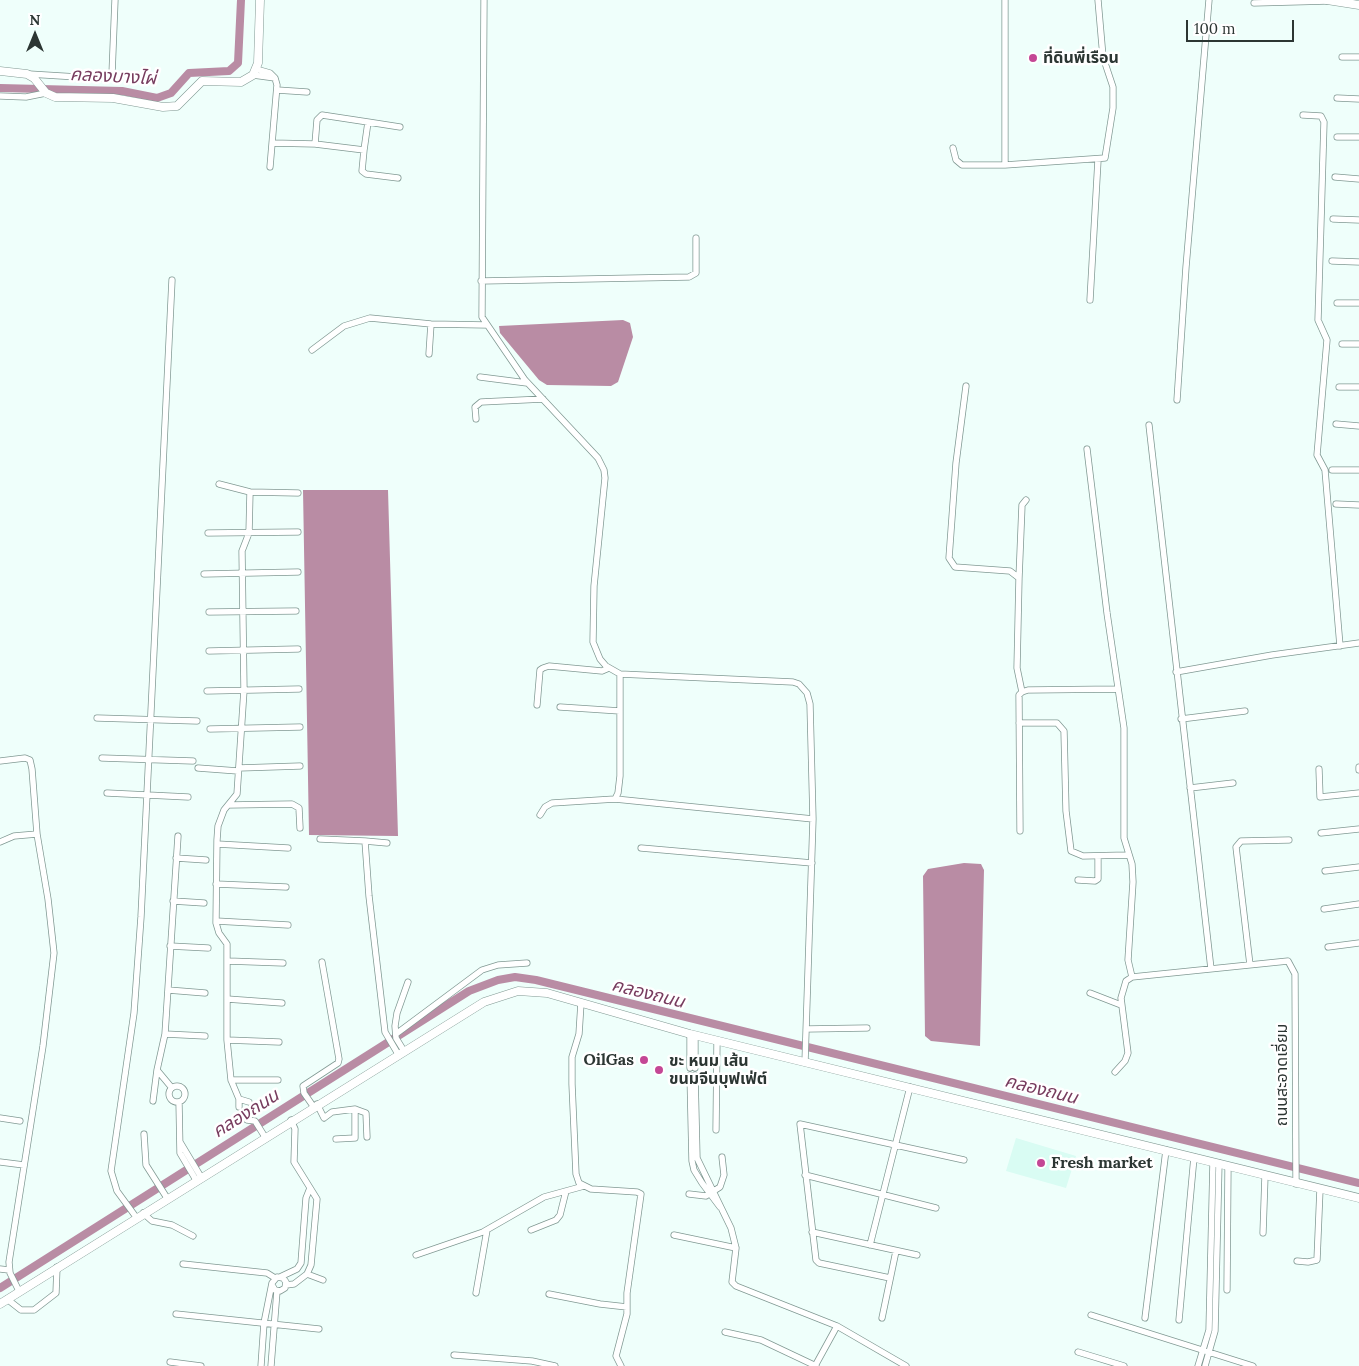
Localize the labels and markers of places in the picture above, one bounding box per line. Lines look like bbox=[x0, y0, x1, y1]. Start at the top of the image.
place label: ที่ดินพี่เรือน bbox=[1043, 48, 1119, 68]
marker: ที่ดินพี่เรือน bbox=[1027, 52, 1039, 64]
place label: OilGas bbox=[583, 1050, 634, 1070]
place label: ขะ หนม เส้น ขนมจีนบุฟเฟ่ต์ bbox=[669, 1051, 767, 1089]
marker: OilGas bbox=[638, 1054, 650, 1066]
marker: ขะ หนม เส้น ขนมจีนบุฟเฟ่ต์ bbox=[653, 1064, 665, 1076]
place label: Fresh market bbox=[1051, 1153, 1153, 1173]
marker: Fresh market bbox=[1035, 1157, 1047, 1169]

